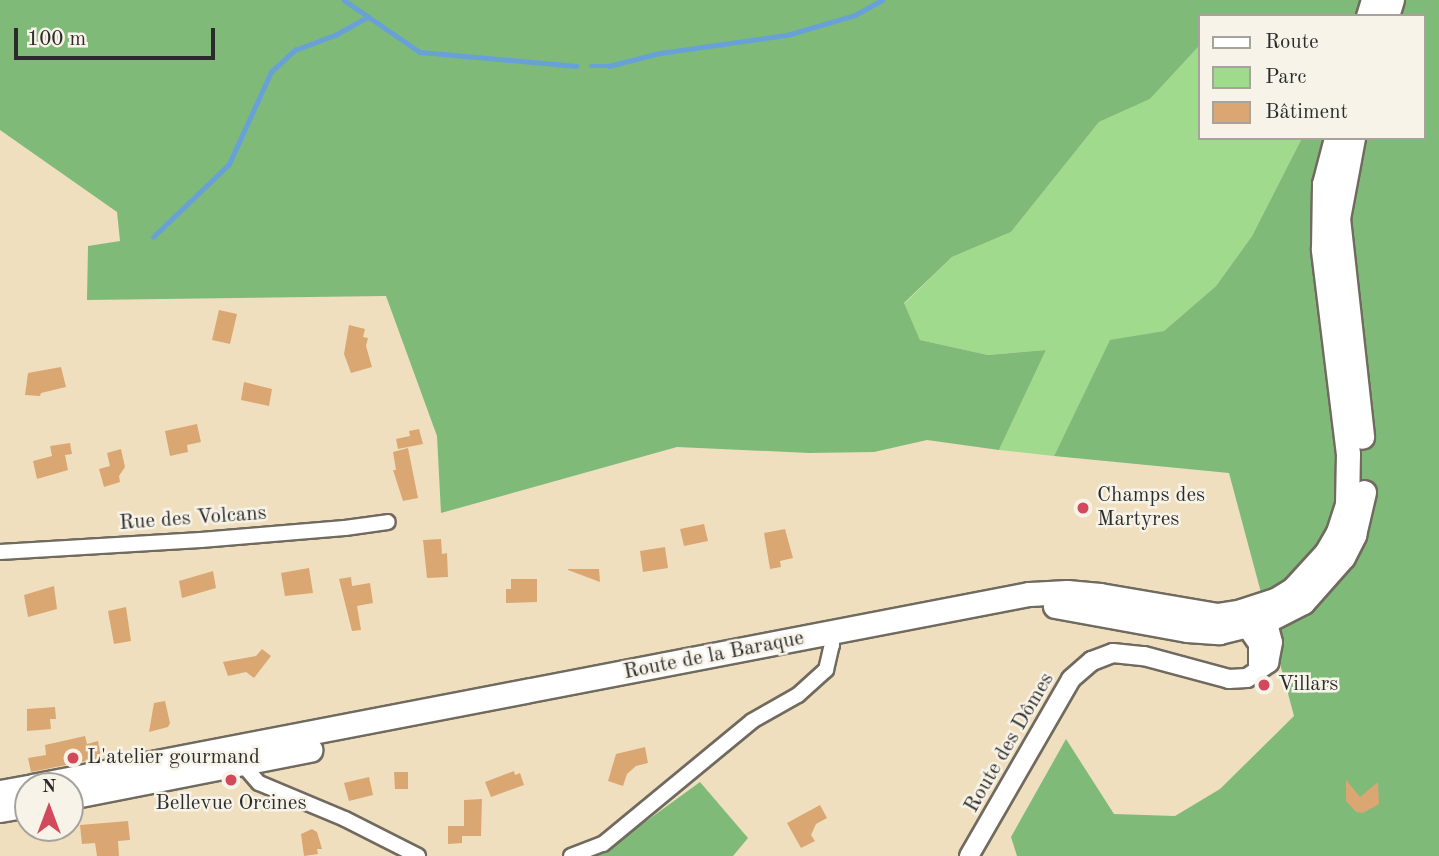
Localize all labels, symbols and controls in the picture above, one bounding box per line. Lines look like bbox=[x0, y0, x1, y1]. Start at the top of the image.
scale bar bbox=[18, 14, 219, 58]
legend bbox=[1198, 14, 1425, 140]
text: 100 m bbox=[27, 29, 86, 50]
text: Route bbox=[1265, 32, 1319, 53]
text: Parc bbox=[1265, 67, 1307, 88]
text: Bâtiment bbox=[1265, 102, 1348, 123]
place label: Champs des Martyres bbox=[1097, 483, 1205, 533]
marker: Champs des Martyres bbox=[1075, 500, 1091, 516]
street label: Rue des Volcans bbox=[118, 501, 268, 537]
street label: Route de la Baraque bbox=[622, 626, 806, 686]
street label: Route des Dômes bbox=[960, 669, 1060, 817]
place label: Villars bbox=[1278, 672, 1338, 698]
marker: Villars bbox=[1256, 677, 1272, 693]
place label: L'atelier gourmand bbox=[87, 745, 260, 771]
marker: L'atelier gourmand bbox=[65, 750, 81, 766]
north arrow bbox=[14, 772, 84, 842]
marker: Bellevue Orcines bbox=[223, 772, 239, 788]
text: N bbox=[42, 778, 56, 797]
place label: Bellevue Orcines bbox=[155, 791, 307, 817]

